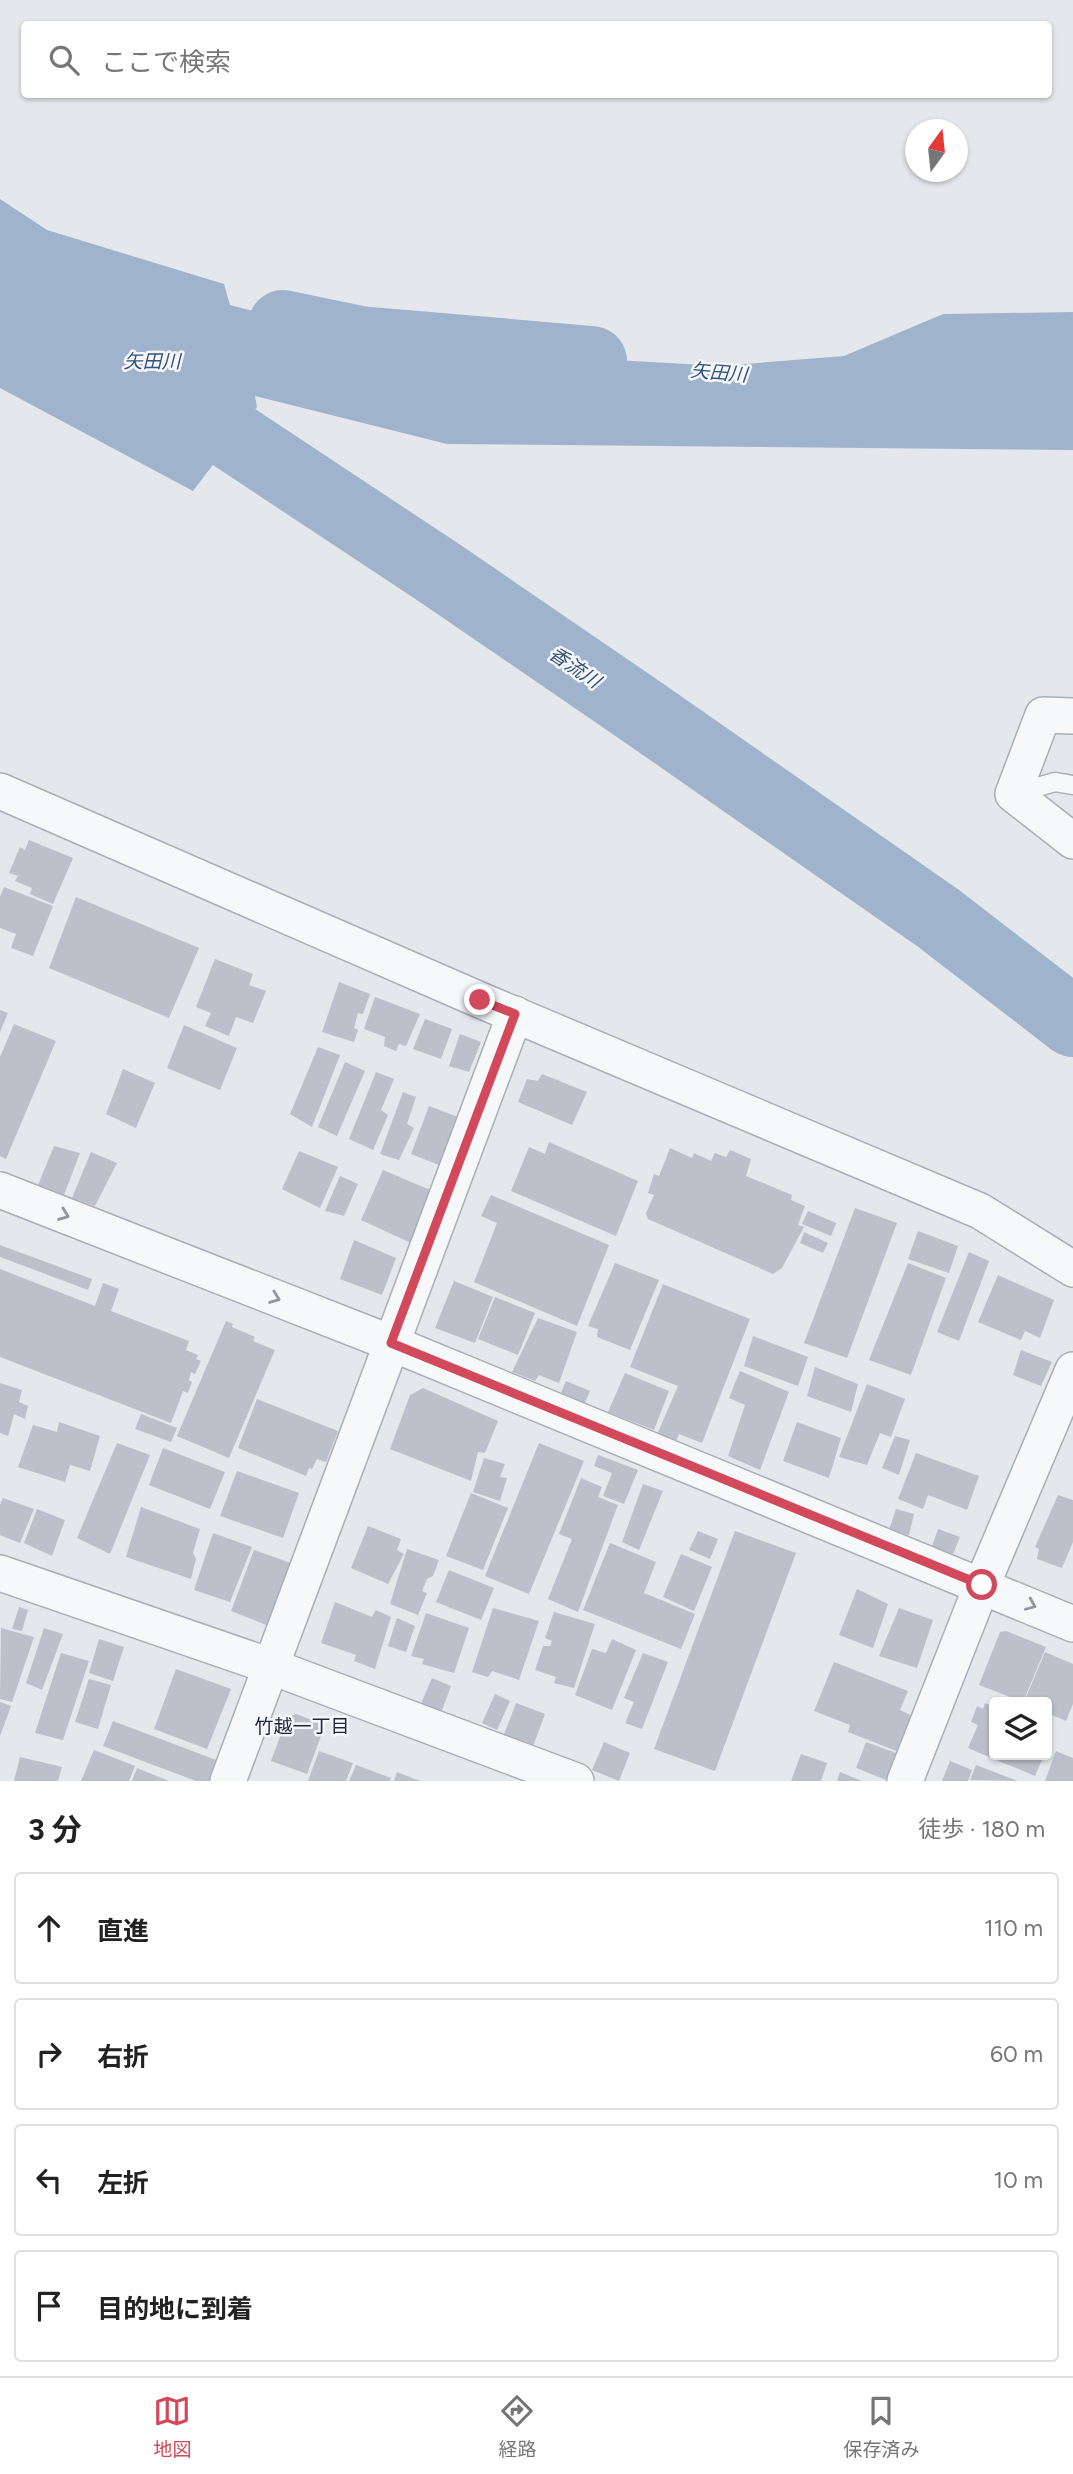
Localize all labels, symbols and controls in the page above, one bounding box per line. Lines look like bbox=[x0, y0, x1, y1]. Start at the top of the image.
search box bbox=[21, 21, 1052, 98]
icon: search bbox=[45, 41, 83, 79]
text: ここで検索 bbox=[101, 46, 231, 78]
north arrow bbox=[905, 119, 968, 182]
water label: 矢田川 bbox=[123, 350, 182, 373]
water label: 矢田川 bbox=[690, 359, 750, 387]
water label: 香流川 bbox=[545, 642, 606, 694]
route end bbox=[464, 984, 495, 1015]
one-way arrow bbox=[57, 1206, 69, 1220]
one-way arrow bbox=[269, 1289, 281, 1303]
route start bbox=[966, 1569, 997, 1600]
one-way arrow bbox=[1024, 1597, 1036, 1611]
map controls bbox=[989, 1697, 1052, 1760]
button: layers bbox=[989, 1697, 1052, 1760]
district label: 竹越一丁目 bbox=[254, 1715, 350, 1738]
text: 3 分 bbox=[28, 1811, 82, 1848]
text: 徒歩 · 180 m bbox=[918, 1815, 1045, 1843]
icon: ahead bbox=[30, 1909, 68, 1947]
text: 110 m bbox=[984, 1914, 1043, 1942]
text: 直進 bbox=[97, 1915, 149, 1947]
icon: right bbox=[30, 2035, 68, 2073]
text: 60 m bbox=[990, 2040, 1043, 2068]
text: 右折 bbox=[97, 2041, 149, 2073]
icon: left bbox=[30, 2161, 68, 2199]
text: 10 m bbox=[994, 2166, 1043, 2194]
text: 左折 bbox=[97, 2167, 149, 2199]
icon: arrive bbox=[30, 2287, 68, 2325]
text: 目的地に到着 bbox=[97, 2293, 253, 2325]
tab: 地図 bbox=[153, 2392, 192, 2461]
tab: 経路 bbox=[498, 2392, 537, 2461]
tab: 保存済み bbox=[843, 2392, 920, 2461]

